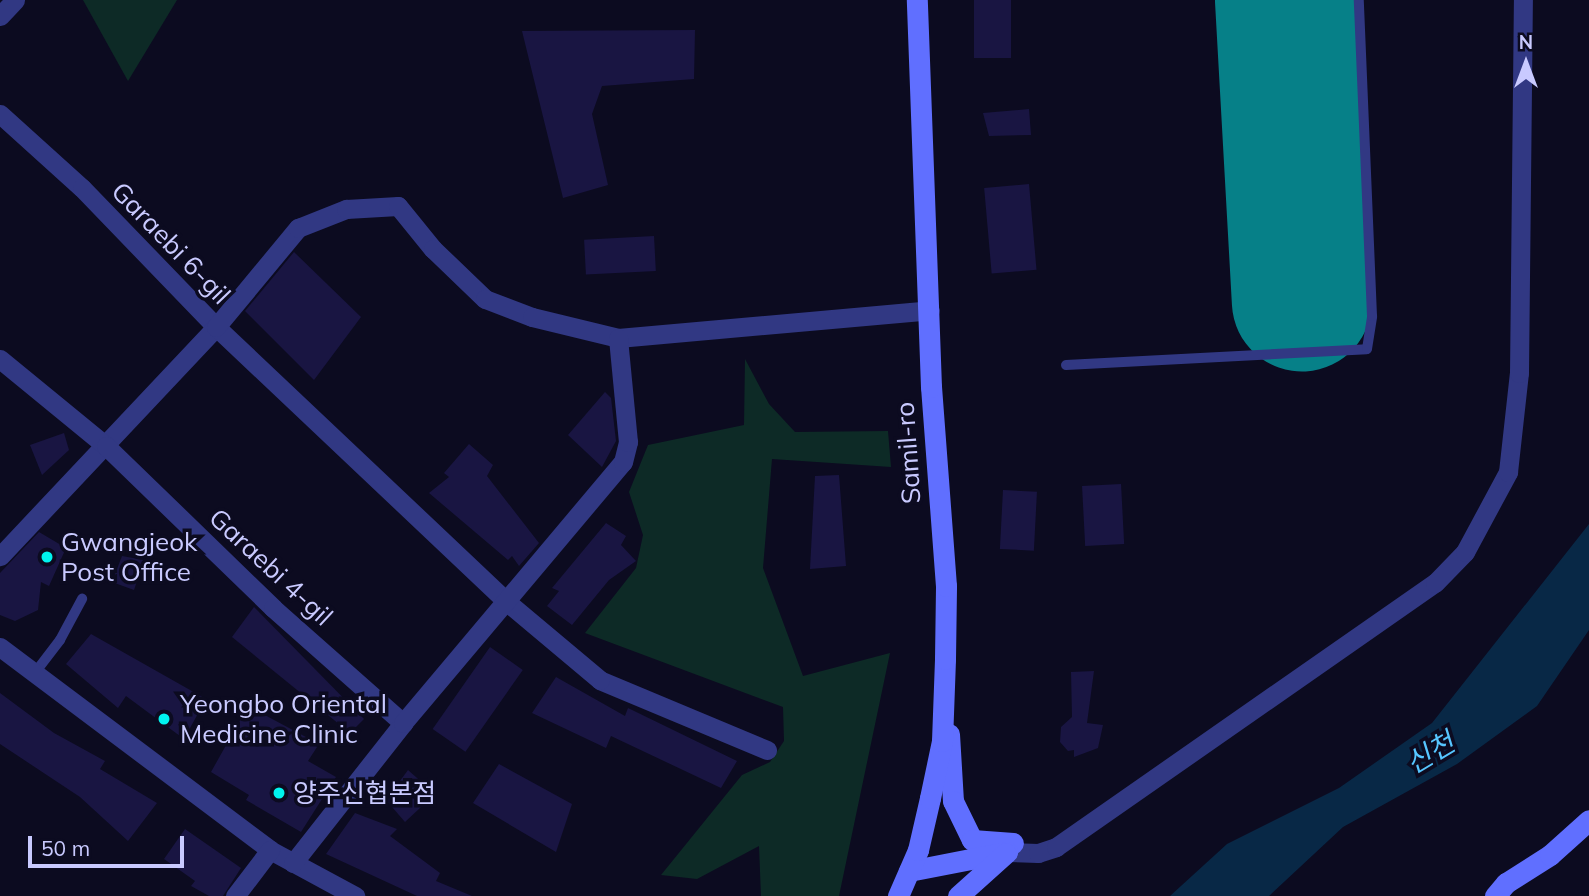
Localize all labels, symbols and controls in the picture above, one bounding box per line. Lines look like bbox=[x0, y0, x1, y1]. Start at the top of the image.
north arrow bbox=[1491, 28, 1561, 98]
text: N bbox=[1519, 30, 1533, 54]
street label: Garaebi 6-gil bbox=[105, 176, 237, 310]
street label: Samil-ro bbox=[889, 401, 927, 505]
street label: Garaebi 4-gil bbox=[203, 502, 339, 632]
place label: Gwangjeok Post Office bbox=[61, 526, 197, 588]
marker: Gwangjeok Post Office bbox=[39, 549, 55, 565]
place label: Yeongbo Oriental Medicine Clinic bbox=[180, 688, 387, 750]
marker: Yeongbo Oriental Medicine Clinic bbox=[154, 709, 174, 729]
water label: 신천 bbox=[1399, 725, 1461, 781]
place label: 양주신협본점 bbox=[293, 777, 437, 809]
marker: 양주신협본점 bbox=[271, 785, 287, 801]
scale bar bbox=[32, 822, 187, 866]
text: 50 m bbox=[41, 835, 90, 861]

